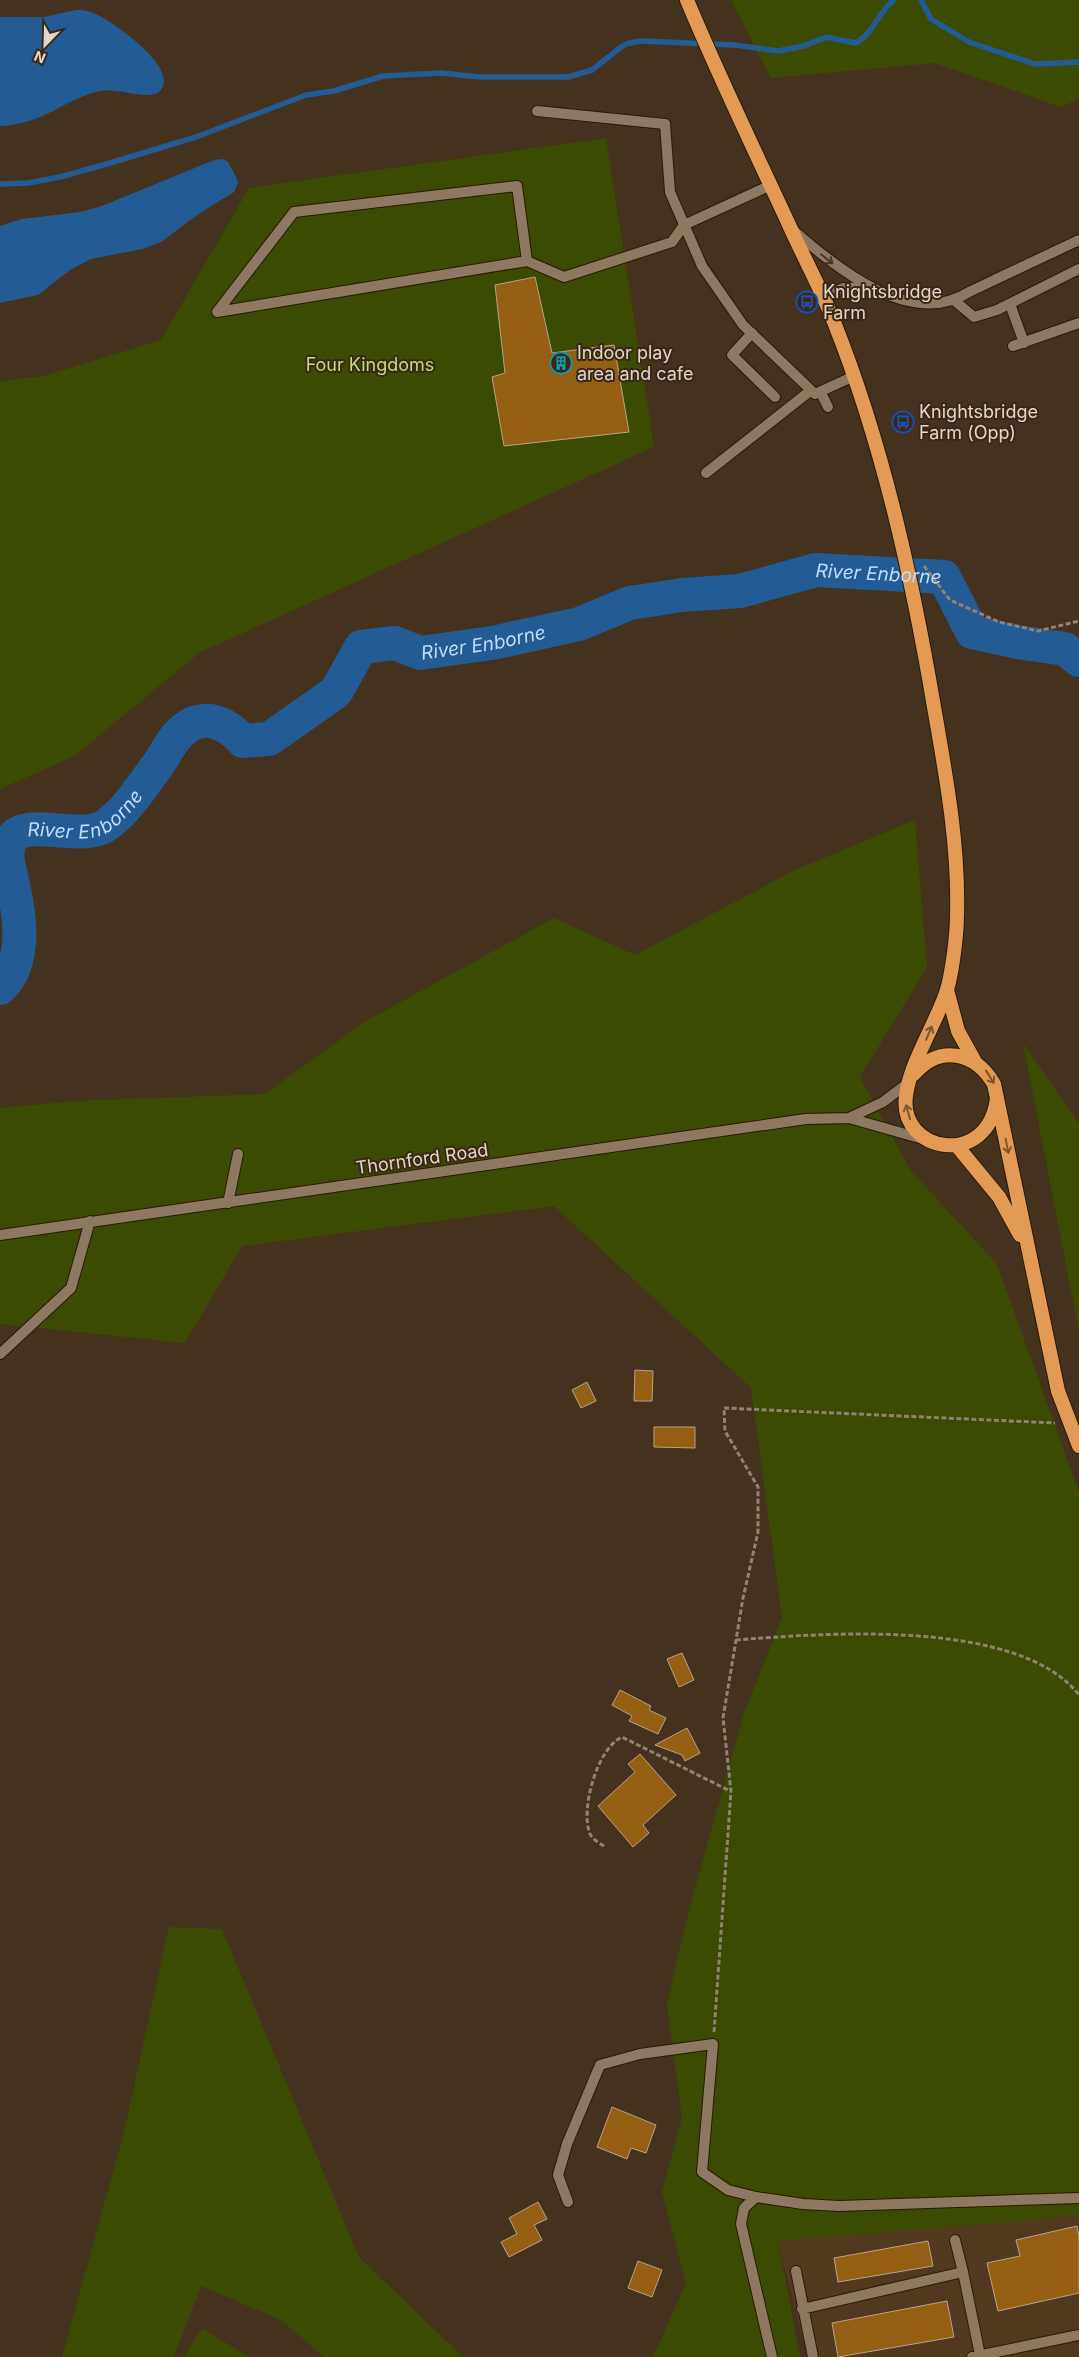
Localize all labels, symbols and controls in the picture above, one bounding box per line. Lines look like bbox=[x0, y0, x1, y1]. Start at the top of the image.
north arrow bbox=[20, 20, 70, 70]
text: N bbox=[31, 48, 48, 67]
one-way arrow bbox=[820, 253, 833, 264]
place label: Knightsbridge Farm bbox=[823, 281, 942, 323]
bus stop icon: Knightsbridge Farm bbox=[795, 290, 819, 314]
place label: Indoor play area and cafe bbox=[577, 342, 693, 384]
building icon: Indoor play area and cafe bbox=[549, 351, 573, 375]
park label: Four Kingdoms bbox=[306, 354, 434, 375]
place label: Knightsbridge Farm (Opp) bbox=[919, 401, 1038, 443]
bus stop icon: Knightsbridge Farm (Opp) bbox=[891, 410, 915, 434]
water label: River Enborne bbox=[815, 559, 942, 589]
water label: River Enborne bbox=[420, 621, 548, 665]
water label: River Enborne bbox=[27, 785, 148, 844]
one-way arrow bbox=[925, 1026, 935, 1041]
one-way arrow bbox=[985, 1069, 995, 1083]
one-way arrow bbox=[902, 1104, 912, 1120]
one-way arrow bbox=[1003, 1138, 1012, 1154]
street label: Thornford Road bbox=[354, 1139, 490, 1178]

